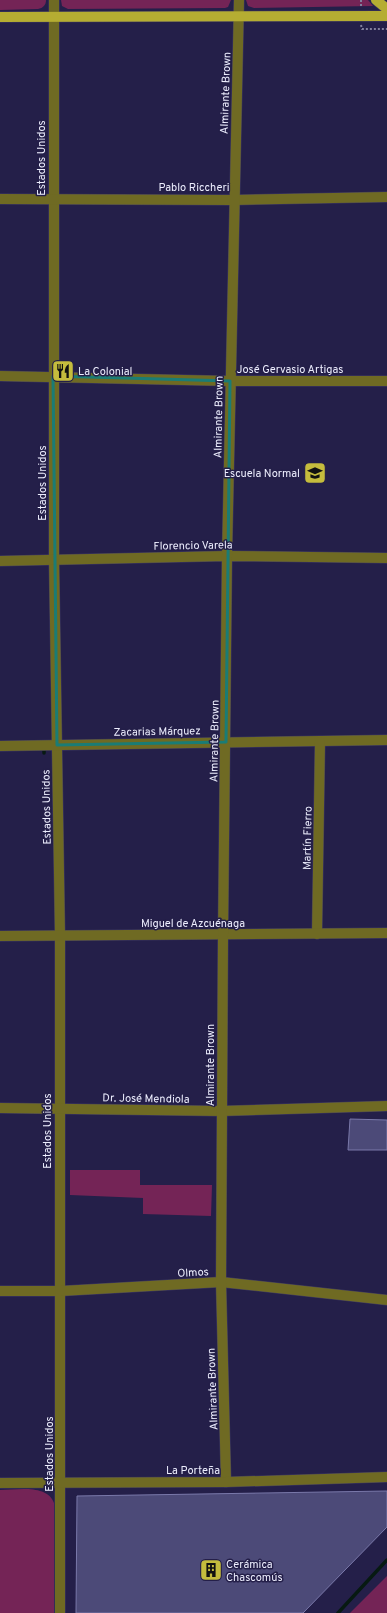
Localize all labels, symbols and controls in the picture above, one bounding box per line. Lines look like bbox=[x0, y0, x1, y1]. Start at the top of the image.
street label: Almirante Brown bbox=[218, 52, 234, 134]
street label: Estados Unidos bbox=[35, 120, 49, 196]
street label: Pablo Riccheri bbox=[159, 181, 229, 195]
restaurant icon: La Colonial bbox=[50, 358, 76, 384]
street label: José Gervasio Artigas bbox=[237, 363, 343, 377]
place label: La Colonial bbox=[78, 365, 132, 379]
street label: Almirante Brown bbox=[211, 376, 227, 458]
street label: Estados Unidos bbox=[36, 445, 50, 521]
school or university icon: Escuela Normal bbox=[302, 460, 328, 486]
place label: Escuela Normal bbox=[224, 467, 300, 481]
street label: Florencio Varela bbox=[153, 538, 233, 554]
street label: Almirante Brown bbox=[207, 700, 223, 782]
street label: Zacarias Márquez bbox=[113, 724, 201, 740]
street label: Estados Unidos bbox=[39, 769, 55, 845]
street label: Martín Fierro bbox=[300, 806, 316, 870]
street label: Miguel de Azcuénaga bbox=[141, 917, 245, 931]
street label: Almirante Brown bbox=[204, 1024, 218, 1106]
street label: Dr. José Mendiola bbox=[102, 1091, 190, 1107]
street label: Estados Unidos bbox=[41, 1093, 55, 1169]
street label: Olmos bbox=[177, 1265, 209, 1281]
street label: Almirante Brown bbox=[205, 1348, 221, 1430]
street label: Estados Unidos bbox=[43, 1416, 57, 1492]
street label: La Porteña bbox=[166, 1464, 220, 1478]
building icon: Cerámica Chascomús bbox=[198, 1557, 224, 1583]
place label: Cerámica Chascomús bbox=[226, 1558, 283, 1585]

